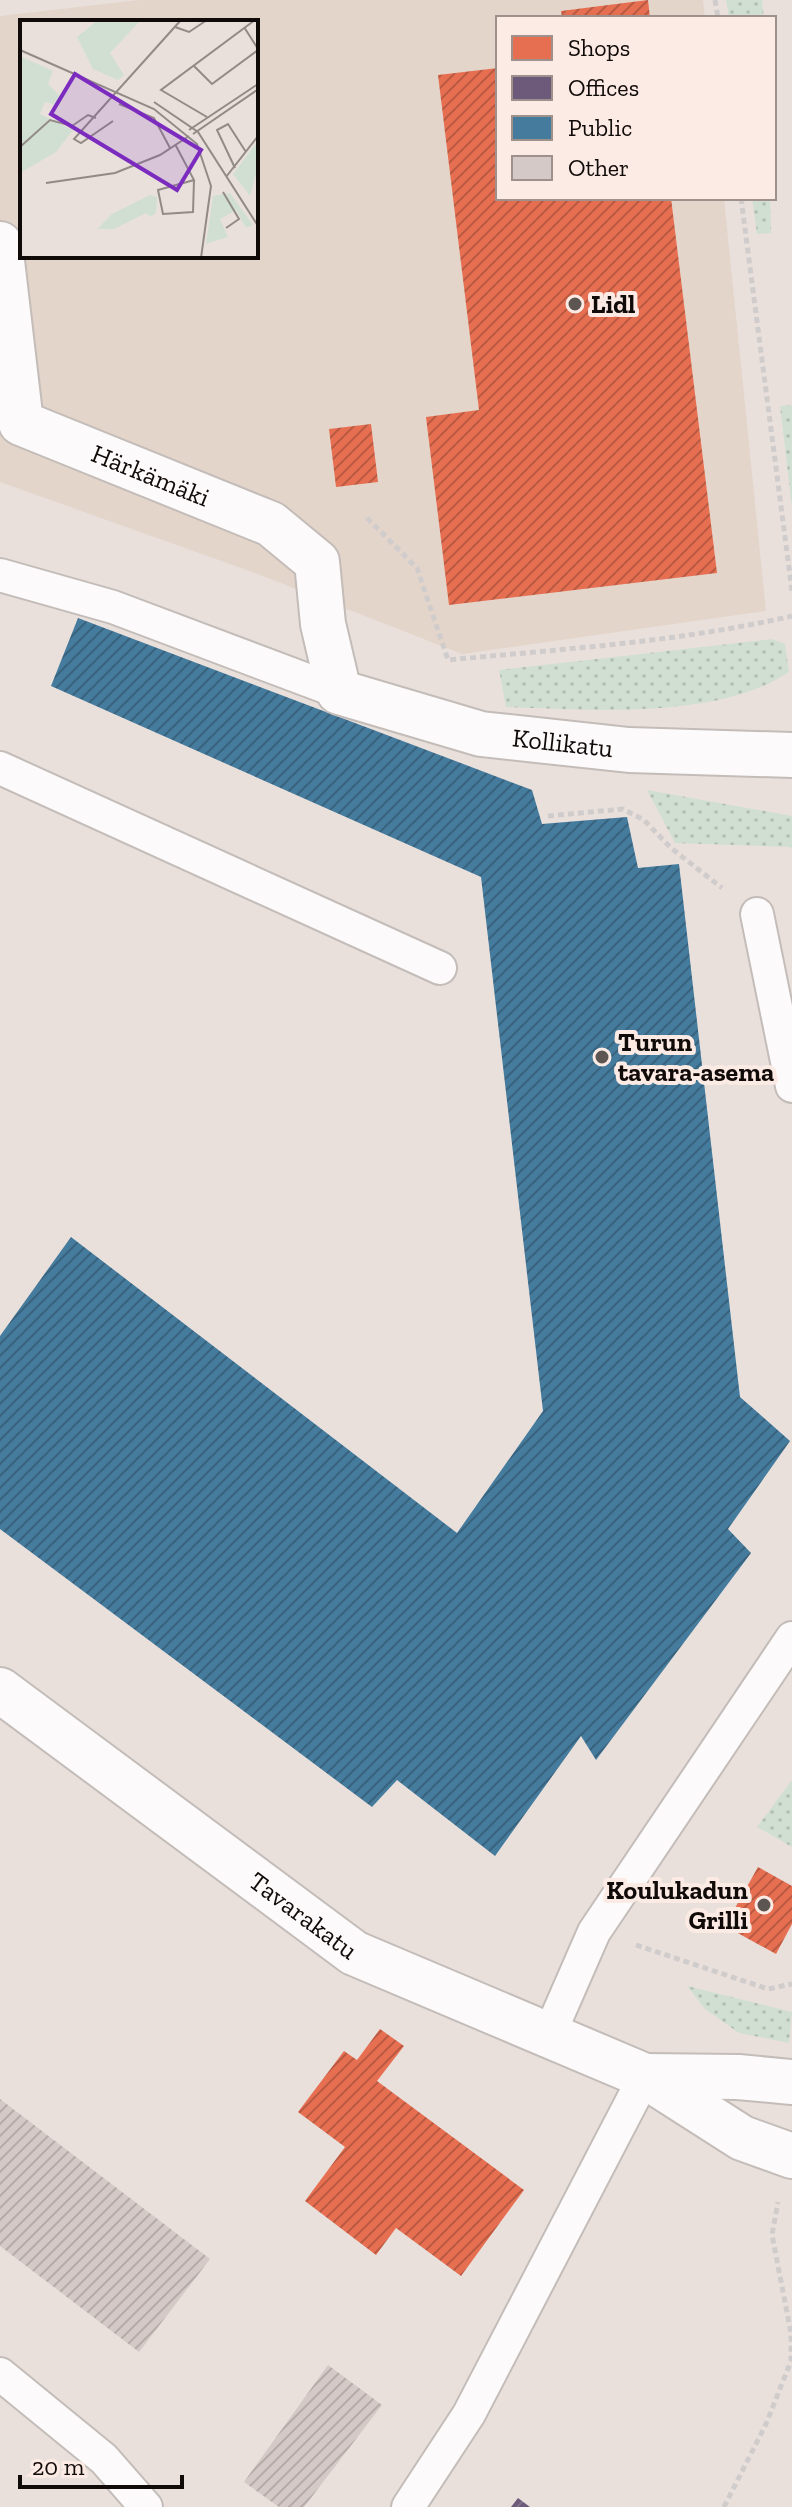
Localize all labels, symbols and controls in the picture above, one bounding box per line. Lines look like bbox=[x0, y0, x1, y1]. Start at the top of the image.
legend bbox=[496, 16, 776, 200]
inset map bbox=[20, 20, 258, 258]
text: Shops bbox=[568, 33, 630, 62]
text: Offices bbox=[568, 73, 639, 102]
text: Public bbox=[568, 113, 632, 142]
text: Other bbox=[568, 153, 629, 182]
place label: Lidl bbox=[591, 288, 636, 320]
marker: Lidl bbox=[566, 295, 584, 313]
street label: Härkämäki bbox=[87, 437, 214, 514]
street label: Kollikatu bbox=[511, 722, 615, 764]
place label: Turun tavara-asema bbox=[618, 1026, 774, 1088]
marker: Turun tavara-asema bbox=[593, 1048, 611, 1066]
street label: Tavarakatu bbox=[243, 1865, 364, 1966]
place label: Koulukadun Grilli bbox=[606, 1874, 749, 1936]
marker: Koulukadun Grilli bbox=[755, 1896, 773, 1914]
scale bar bbox=[20, 2439, 182, 2489]
text: 20 m bbox=[32, 2452, 85, 2481]

